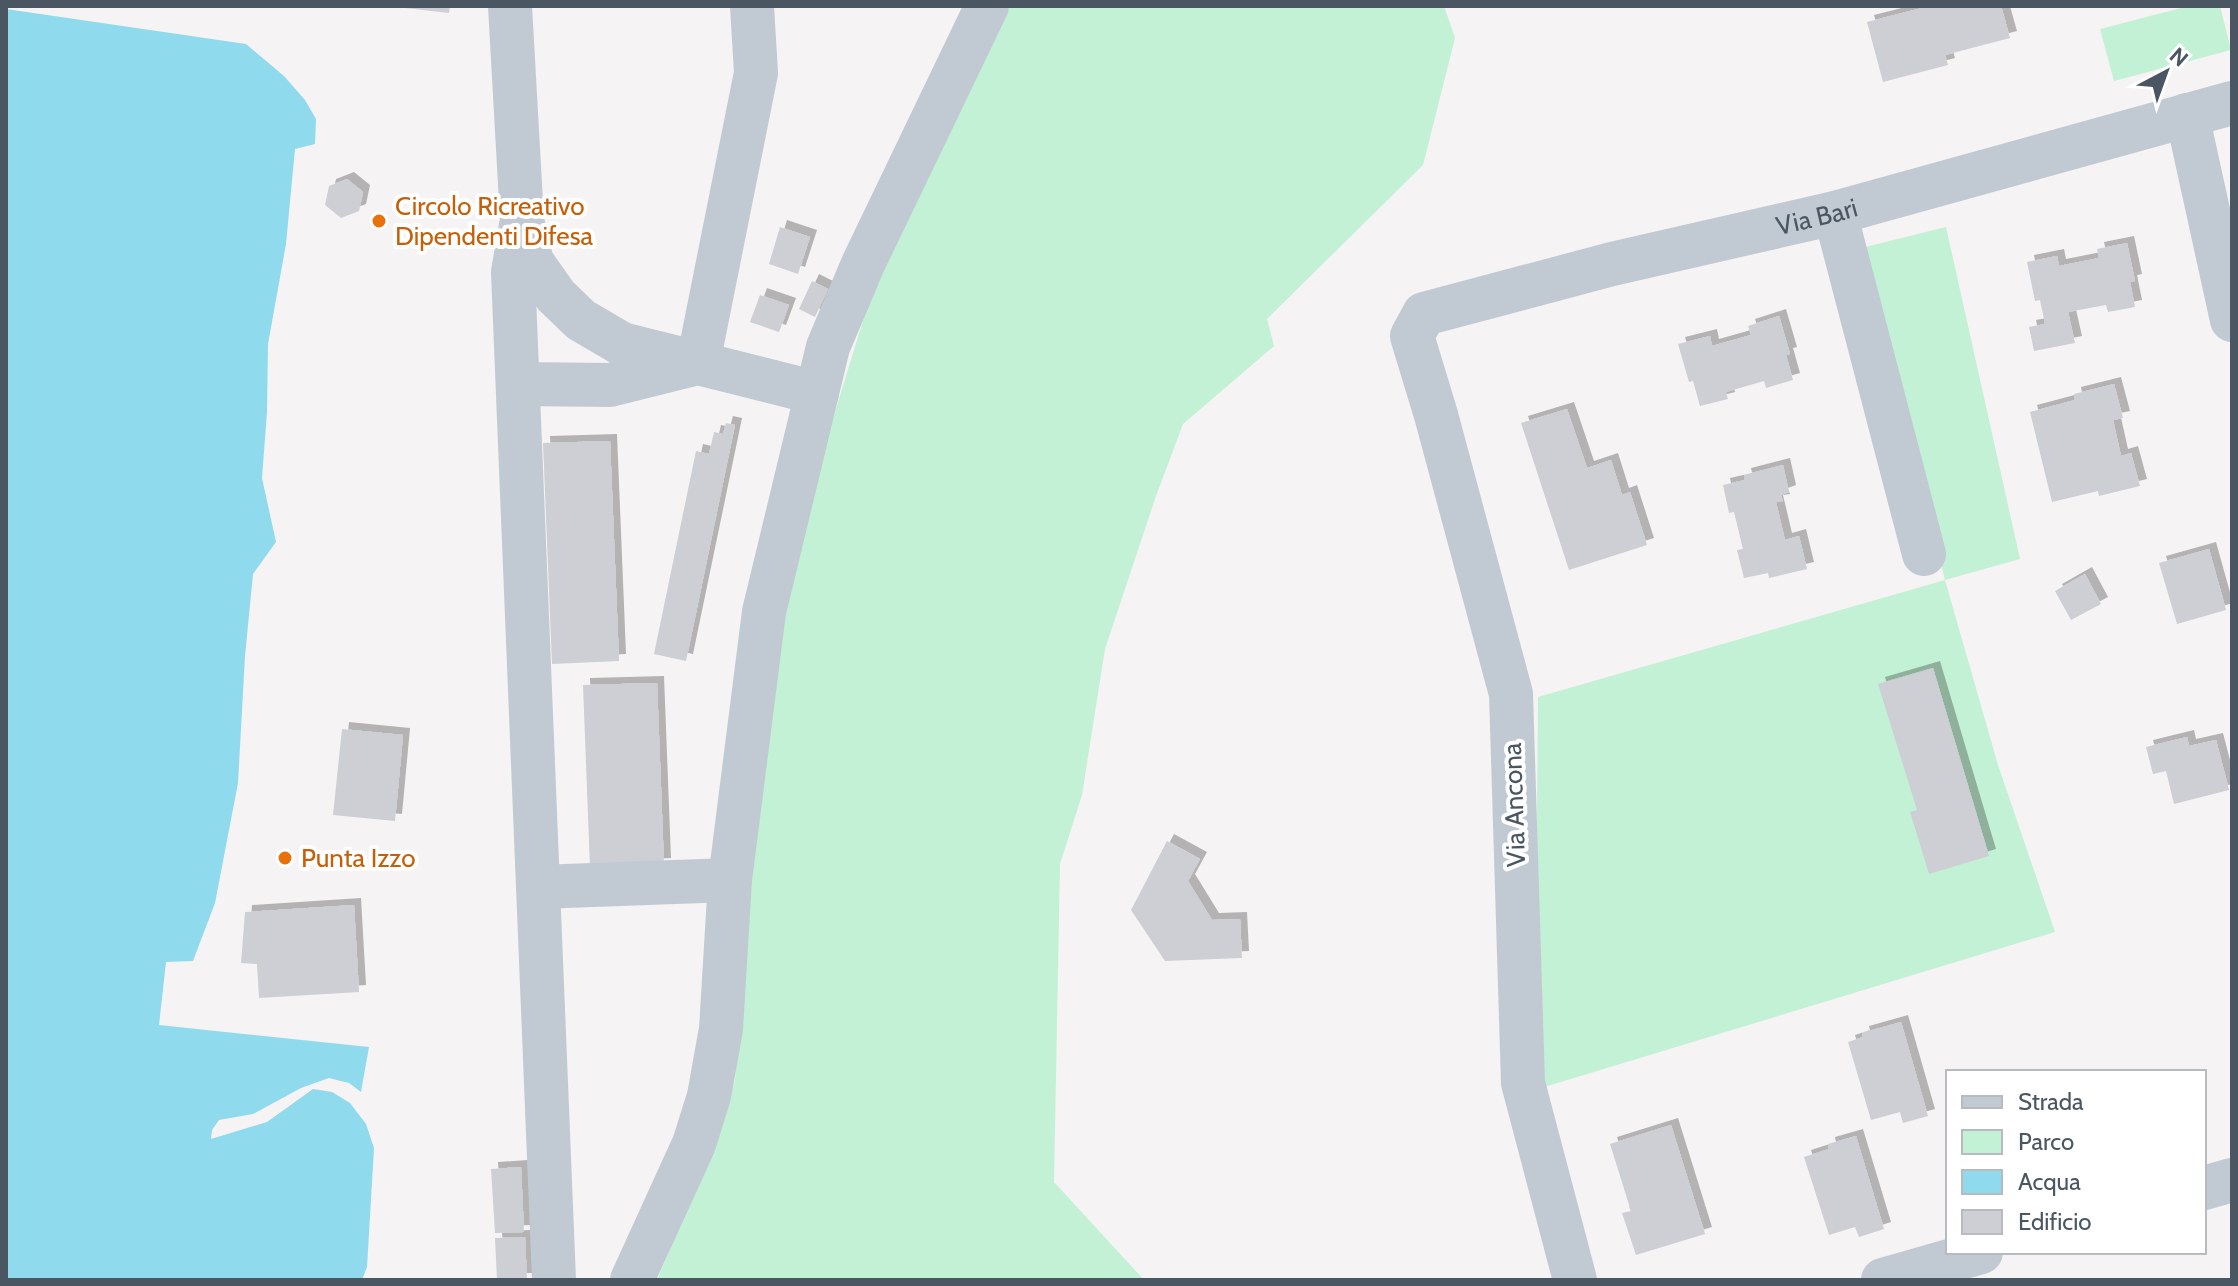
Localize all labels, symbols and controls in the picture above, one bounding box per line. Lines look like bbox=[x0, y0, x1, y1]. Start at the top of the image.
north arrow bbox=[2126, 32, 2206, 112]
text: N bbox=[2164, 42, 2194, 73]
place label: Circolo Ricreativo Dipendenti Difesa bbox=[395, 190, 593, 252]
street label: Via Bari bbox=[1773, 192, 1861, 242]
marker: Circolo Ricreativo Dipendenti Difesa bbox=[370, 212, 388, 230]
street label: Via Ancona bbox=[1496, 742, 1532, 868]
place label: Punta Izzo bbox=[301, 842, 416, 874]
marker: Punta Izzo bbox=[276, 849, 294, 867]
legend bbox=[1946, 1070, 2206, 1254]
text: Strada bbox=[2018, 1087, 2084, 1116]
text: Parco bbox=[2018, 1127, 2074, 1156]
text: Acqua bbox=[2018, 1167, 2081, 1196]
text: Edificio bbox=[2018, 1207, 2092, 1236]

